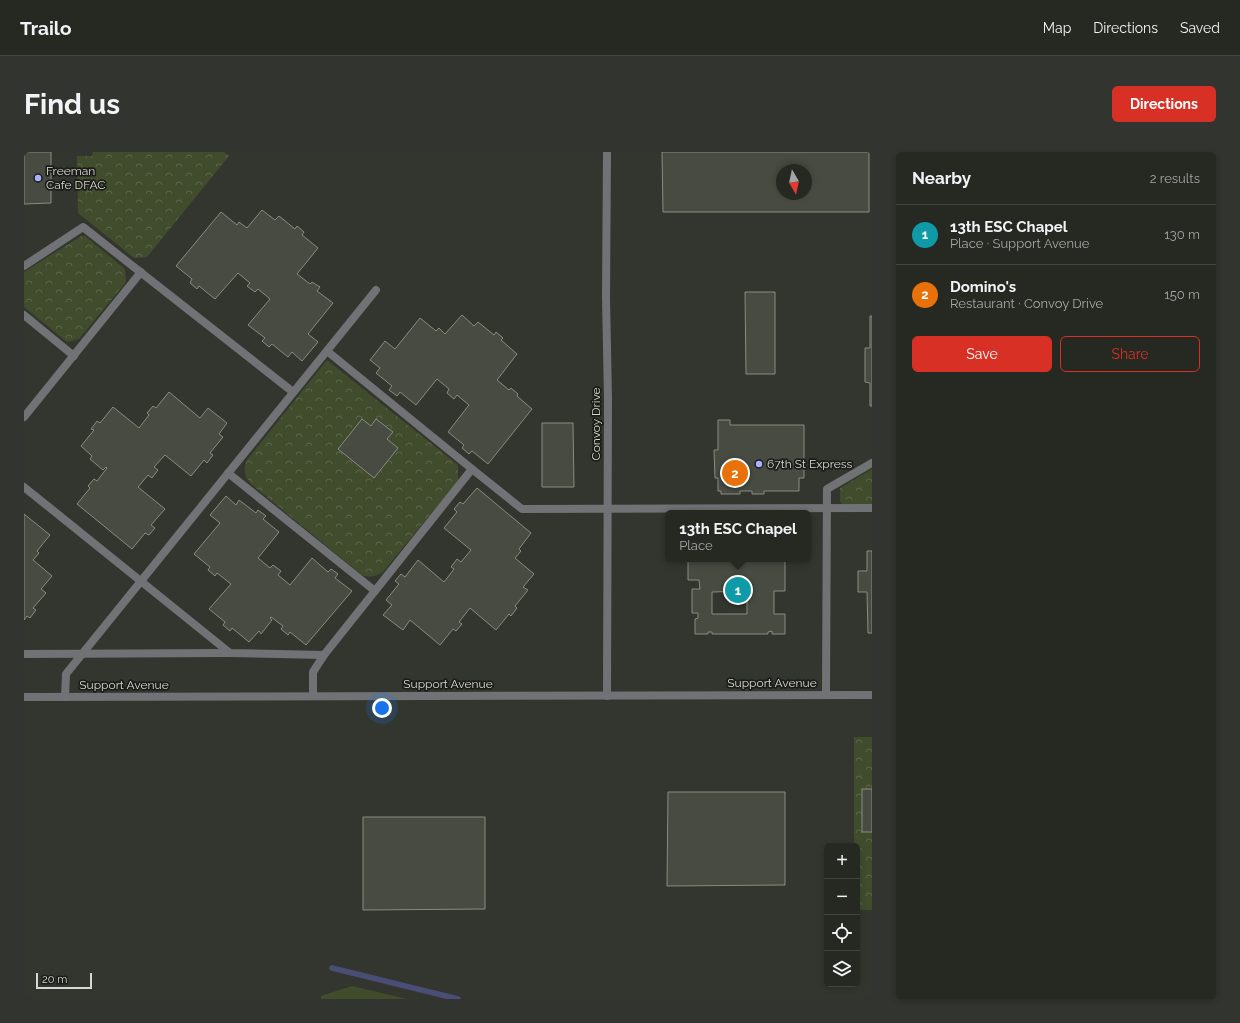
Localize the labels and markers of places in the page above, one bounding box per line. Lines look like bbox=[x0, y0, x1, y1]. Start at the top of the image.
place label: Freeman Cafe DFAC bbox=[46, 164, 106, 192]
marker: Freeman Cafe DFAC bbox=[33, 173, 43, 183]
place label: 67th St Express bbox=[767, 457, 853, 471]
pin: 2 bbox=[722, 458, 748, 488]
marker: 67th St Express bbox=[754, 459, 764, 469]
pin: 1 bbox=[725, 575, 751, 605]

